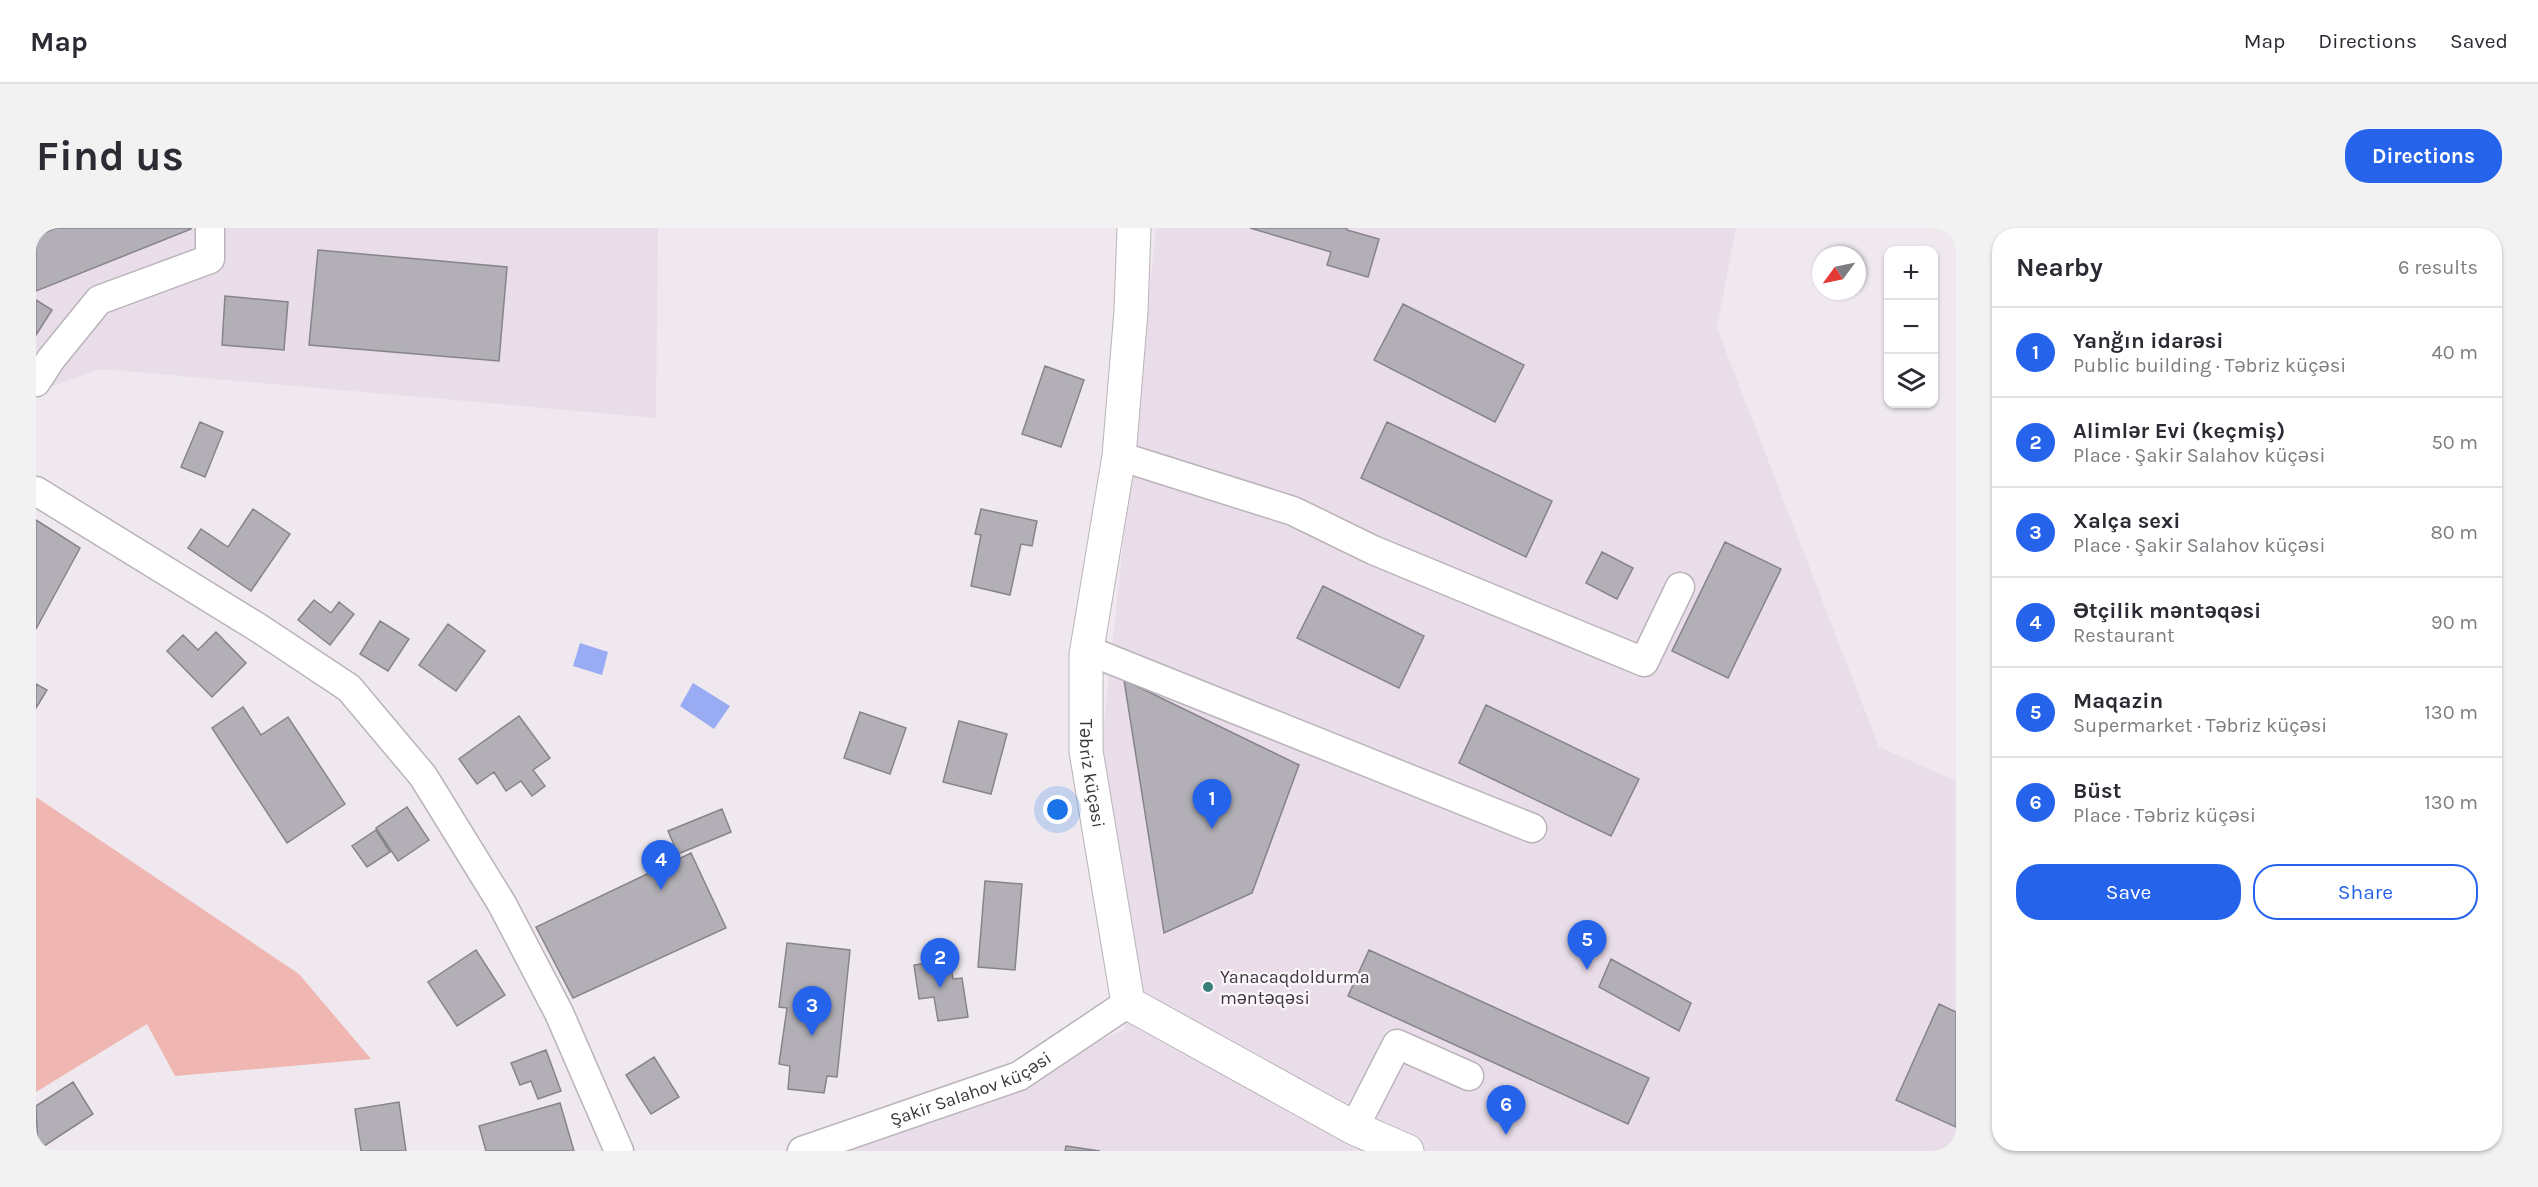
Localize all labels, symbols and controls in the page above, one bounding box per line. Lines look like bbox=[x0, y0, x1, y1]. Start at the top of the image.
text: Map bbox=[30, 25, 88, 58]
text: Map bbox=[2244, 29, 2285, 53]
text: Directions bbox=[2318, 29, 2417, 53]
text: Saved bbox=[2450, 29, 2508, 53]
button: Directions bbox=[2345, 129, 2502, 183]
text: Find us bbox=[36, 131, 184, 181]
north arrow bbox=[1812, 246, 1866, 300]
map controls bbox=[1884, 246, 1938, 408]
button: + bbox=[1884, 246, 1938, 300]
text: Nearby bbox=[2016, 252, 2103, 283]
text: 6 results bbox=[2398, 256, 2478, 279]
button: − bbox=[1884, 300, 1938, 354]
text: Yanğın idarəsi bbox=[2073, 328, 2223, 354]
text: 1 bbox=[2032, 341, 2039, 364]
text: 40 m bbox=[2432, 341, 2478, 364]
button: layers bbox=[1884, 354, 1938, 408]
text: Public building · Təbriz küçəsi bbox=[2073, 354, 2346, 377]
text: Alimlər Evi (keçmiş) bbox=[2073, 418, 2285, 444]
text: 2 bbox=[2029, 431, 2042, 454]
text: 50 m bbox=[2431, 431, 2478, 454]
text: Place · Şakir Salahov küçəsi bbox=[2073, 444, 2325, 467]
text: Xalça sexi bbox=[2073, 508, 2180, 534]
text: 3 bbox=[2029, 521, 2042, 544]
text: 80 m bbox=[2430, 521, 2478, 544]
text: Place · Şakir Salahov küçəsi bbox=[2073, 534, 2325, 557]
text: Ətçilik məntəqəsi bbox=[2073, 598, 2261, 624]
text: 4 bbox=[2030, 611, 2041, 634]
text: 90 m bbox=[2431, 611, 2478, 634]
text: Restaurant bbox=[2073, 624, 2175, 647]
text: Maqazin bbox=[2073, 688, 2163, 714]
text: 5 bbox=[2030, 701, 2041, 724]
text: 130 m bbox=[2424, 701, 2478, 724]
text: Supermarket · Təbriz küçəsi bbox=[2073, 714, 2327, 737]
street label: Təbriz küçəsi bbox=[1075, 719, 1110, 829]
text: Büst bbox=[2073, 778, 2121, 804]
pin: 1 bbox=[1192, 780, 1232, 829]
text: 6 bbox=[2029, 791, 2042, 814]
text: 130 m bbox=[2424, 791, 2478, 814]
your location bbox=[1043, 795, 1072, 824]
text: Place · Təbriz küçəsi bbox=[2073, 804, 2256, 827]
pin: 4 bbox=[642, 840, 680, 890]
button: Save bbox=[2016, 864, 2241, 920]
button: Share bbox=[2253, 864, 2478, 920]
pin: 5 bbox=[1568, 920, 1606, 970]
pin: 2 bbox=[920, 938, 960, 988]
place label: Yanacaqdoldurma məntəqəsi bbox=[1220, 966, 1370, 1009]
marker: Yanacaqdoldurma məntəqəsi bbox=[1201, 980, 1215, 994]
pin: 3 bbox=[792, 986, 832, 1036]
street label: Şakir Salahov küçəsi bbox=[887, 1047, 1055, 1131]
pin: 6 bbox=[1486, 1086, 1526, 1135]

